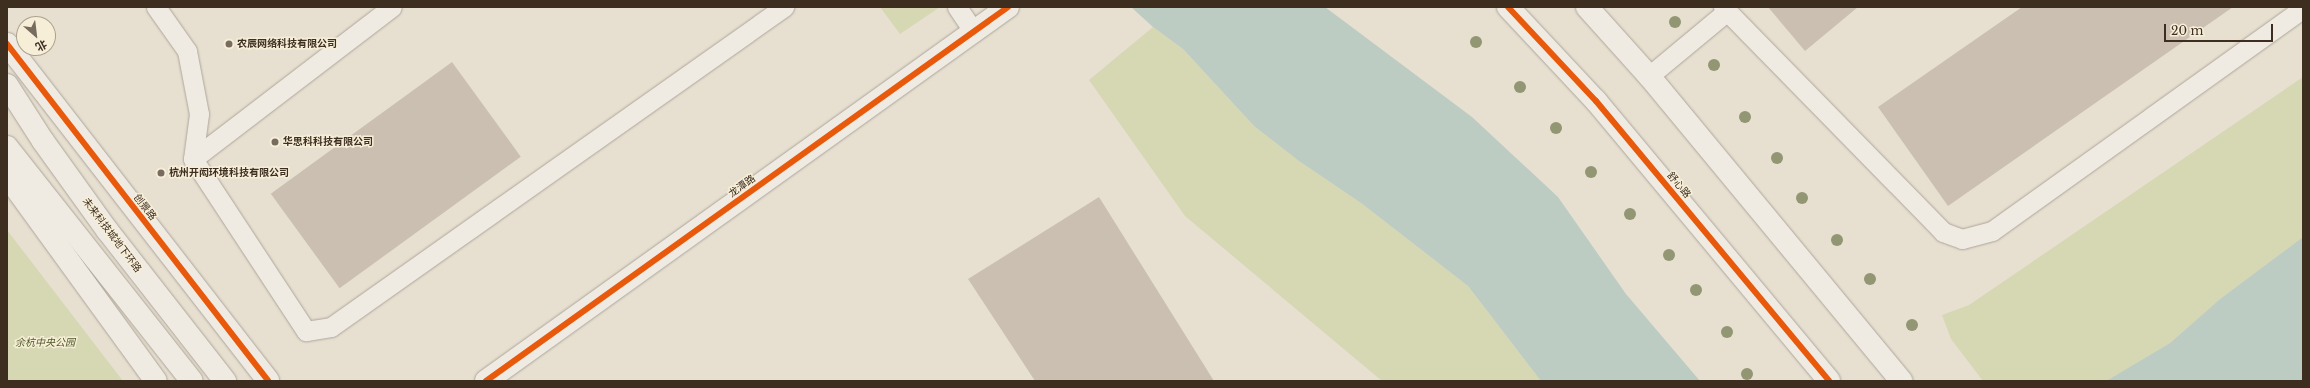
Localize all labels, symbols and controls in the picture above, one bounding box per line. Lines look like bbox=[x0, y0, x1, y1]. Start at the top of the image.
north arrow bbox=[16, 16, 56, 56]
scale bar bbox=[2166, 16, 2275, 42]
text: 20 m bbox=[2171, 23, 2203, 38]
text: 北 bbox=[33, 37, 49, 54]
place label: 农辰网络科技有限公司 bbox=[237, 38, 337, 50]
marker: 农辰网络科技有限公司 bbox=[224, 39, 234, 49]
place label: 华思科科技有限公司 bbox=[283, 136, 373, 148]
marker: 华思科科技有限公司 bbox=[270, 137, 280, 147]
place label: 杭州开闳环境科技有限公司 bbox=[169, 167, 289, 179]
marker: 杭州开闳环境科技有限公司 bbox=[156, 168, 166, 178]
street label: 舒心路 bbox=[1665, 170, 1693, 200]
street label: 龙潭路 bbox=[726, 172, 758, 200]
street label: 创景路 bbox=[131, 191, 159, 223]
street label: 未来科技城地下环路 bbox=[80, 195, 144, 275]
park label: 余杭中央公园 bbox=[15, 337, 75, 349]

